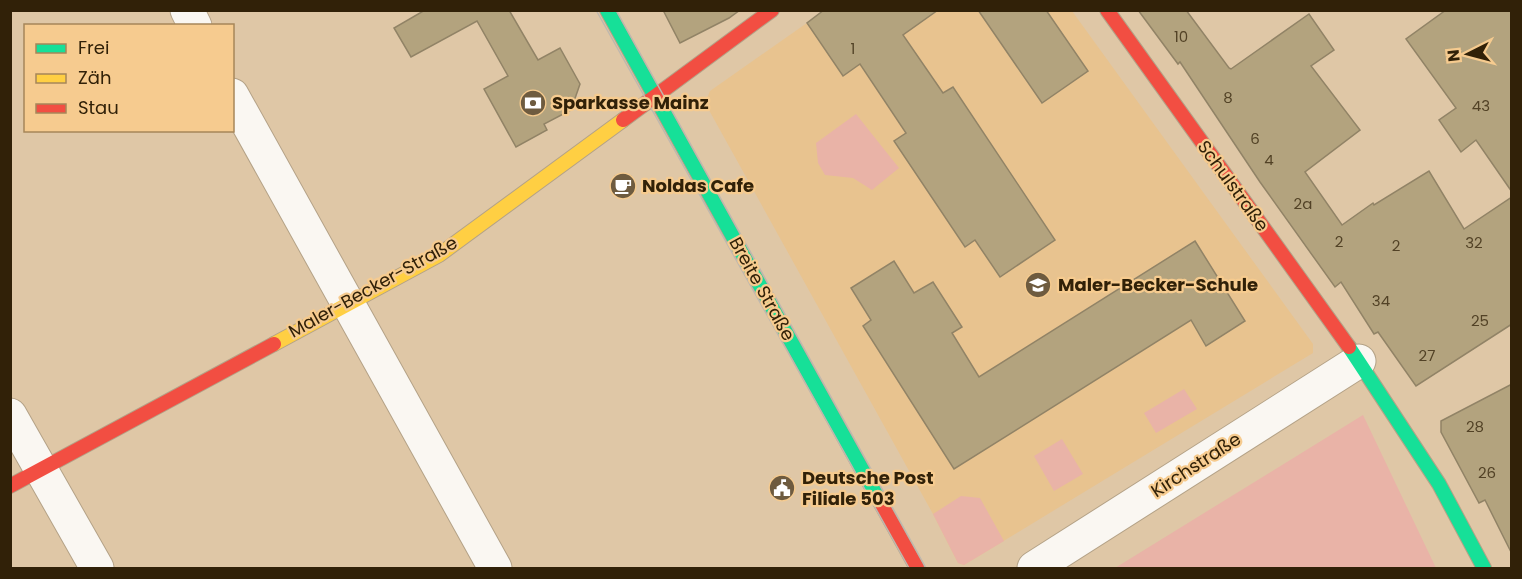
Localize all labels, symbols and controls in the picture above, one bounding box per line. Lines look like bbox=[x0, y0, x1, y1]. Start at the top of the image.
legend bbox=[24, 24, 234, 132]
north arrow bbox=[1438, 24, 1498, 84]
house number: 10 bbox=[1174, 26, 1188, 47]
text: Frei bbox=[78, 35, 109, 60]
house number: 1 bbox=[851, 38, 855, 59]
text: N bbox=[1442, 48, 1466, 63]
text: Zäh bbox=[78, 65, 111, 90]
house number: 8 bbox=[1223, 87, 1233, 108]
bank icon: Sparkasse Mainz bbox=[518, 88, 548, 118]
place label: Sparkasse Mainz bbox=[552, 90, 709, 115]
text: Stau bbox=[78, 95, 119, 120]
house number: 43 bbox=[1472, 95, 1490, 116]
house number: 6 bbox=[1250, 128, 1260, 149]
street label: Schulstraße bbox=[1192, 135, 1275, 236]
house number: 4 bbox=[1264, 149, 1274, 170]
cafe icon: Noldas Cafe bbox=[608, 171, 638, 201]
place label: Noldas Cafe bbox=[642, 173, 754, 198]
house number: 2a bbox=[1294, 193, 1312, 214]
street label: Maler-Becker-Straße bbox=[284, 230, 462, 343]
house number: 2 bbox=[1335, 231, 1343, 252]
street label: Breite Straße bbox=[724, 232, 801, 345]
house number: 32 bbox=[1465, 232, 1483, 253]
house number: 2 bbox=[1392, 235, 1400, 256]
school or university icon: Maler-Becker-Schule bbox=[1023, 270, 1053, 300]
place label: Maler-Becker-Schule bbox=[1058, 272, 1258, 297]
house number: 34 bbox=[1372, 290, 1390, 311]
house number: 25 bbox=[1471, 310, 1489, 331]
house number: 27 bbox=[1419, 345, 1435, 366]
house number: 28 bbox=[1466, 416, 1484, 437]
street label: Kirchstraße bbox=[1146, 426, 1246, 503]
house number: 26 bbox=[1478, 462, 1496, 483]
place label: Deutsche Post Filiale 503 bbox=[802, 465, 934, 511]
public building icon: Deutsche Post Filiale 503 bbox=[767, 473, 797, 503]

